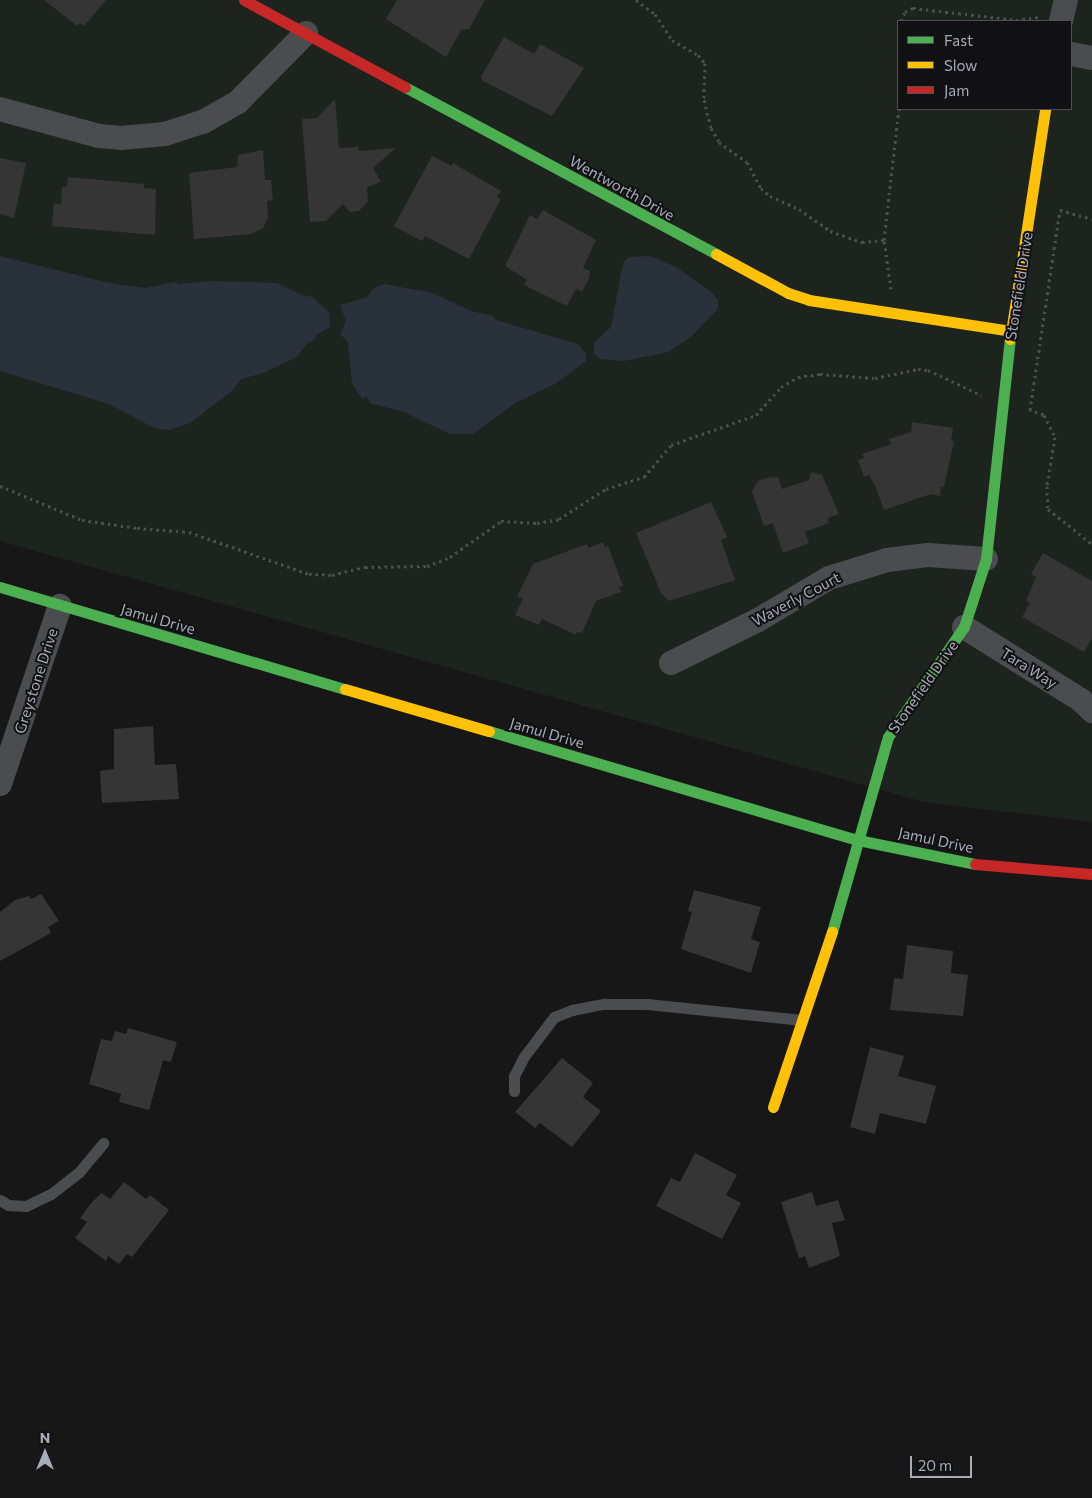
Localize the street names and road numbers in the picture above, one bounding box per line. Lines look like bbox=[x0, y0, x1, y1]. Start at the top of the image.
street label: Wentworth Drive bbox=[566, 152, 678, 224]
street label: Stonefield Drive bbox=[1002, 231, 1036, 341]
street label: Waverly Court bbox=[749, 568, 843, 630]
street label: Jamul Drive bbox=[119, 600, 197, 638]
street label: Greystone Drive bbox=[11, 626, 61, 736]
street label: Stonefield Drive bbox=[884, 637, 962, 737]
street label: Tara Way bbox=[998, 644, 1060, 692]
street label: Jamul Drive bbox=[508, 714, 586, 752]
street label: Jamul Drive bbox=[897, 823, 975, 857]

